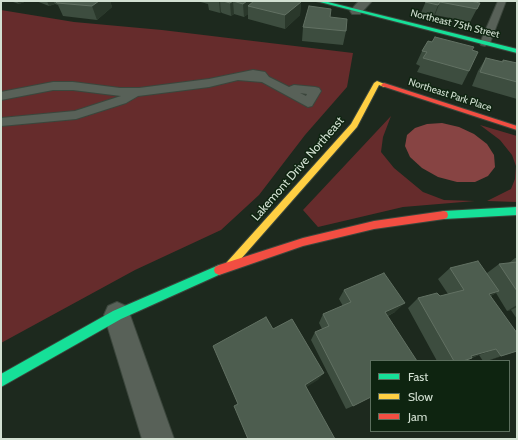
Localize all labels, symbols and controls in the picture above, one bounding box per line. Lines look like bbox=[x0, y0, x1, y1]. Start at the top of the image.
street label: Northeast 75th Street bbox=[409, 7, 501, 41]
street label: Northeast Park Place bbox=[407, 76, 493, 114]
street label: Lakemont Drive Northeast bbox=[249, 114, 347, 224]
legend bbox=[370, 360, 510, 432]
text: Fast bbox=[408, 369, 428, 384]
text: Slow bbox=[408, 389, 433, 404]
text: Jam bbox=[408, 409, 427, 424]

